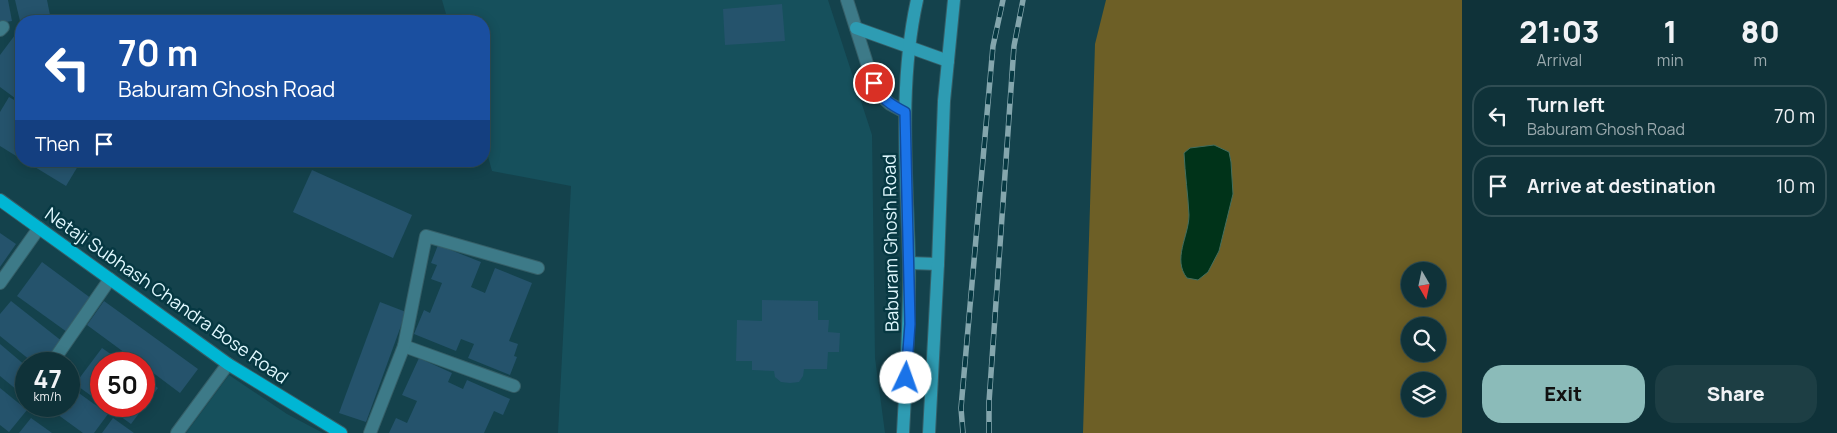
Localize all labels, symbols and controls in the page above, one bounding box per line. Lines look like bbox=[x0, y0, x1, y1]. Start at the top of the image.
text: 21:03 bbox=[1519, 11, 1600, 52]
text: 1 bbox=[1663, 11, 1677, 52]
text: 80 bbox=[1741, 11, 1780, 52]
text: 70 m bbox=[118, 29, 198, 77]
icon: left bbox=[35, 35, 100, 100]
text: Arrival bbox=[1537, 49, 1582, 71]
text: min bbox=[1657, 49, 1684, 71]
text: m bbox=[1754, 49, 1767, 71]
pin bbox=[853, 62, 895, 104]
icon: arrive bbox=[860, 69, 888, 97]
text: Baburam Ghosh Road bbox=[118, 74, 335, 104]
text: Turn left bbox=[1527, 92, 1605, 118]
icon: left bbox=[1484, 102, 1512, 130]
text: 70 m bbox=[1774, 103, 1815, 129]
text: Baburam Ghosh Road bbox=[1527, 118, 1685, 140]
icon: arrive bbox=[90, 130, 118, 158]
text: Then bbox=[35, 131, 80, 157]
street label: Baburam Ghosh Road bbox=[876, 154, 904, 332]
icon: arrive bbox=[1484, 172, 1512, 200]
text: Arrive at destination bbox=[1527, 173, 1716, 199]
text: 10 m bbox=[1776, 173, 1815, 199]
street label: Netaji Subhash Chandra Bose Road bbox=[41, 202, 293, 388]
north arrow bbox=[1401, 262, 1446, 308]
map controls bbox=[1401, 262, 1446, 417]
button: search bbox=[1401, 317, 1446, 362]
position arrow bbox=[879, 351, 931, 403]
speed limit sign: 50 bbox=[90, 352, 155, 417]
text: 47 bbox=[33, 361, 62, 396]
button: Exit bbox=[1482, 365, 1645, 423]
button: Share bbox=[1655, 365, 1817, 423]
button: layers bbox=[1401, 372, 1446, 417]
text: km/h bbox=[34, 388, 61, 405]

